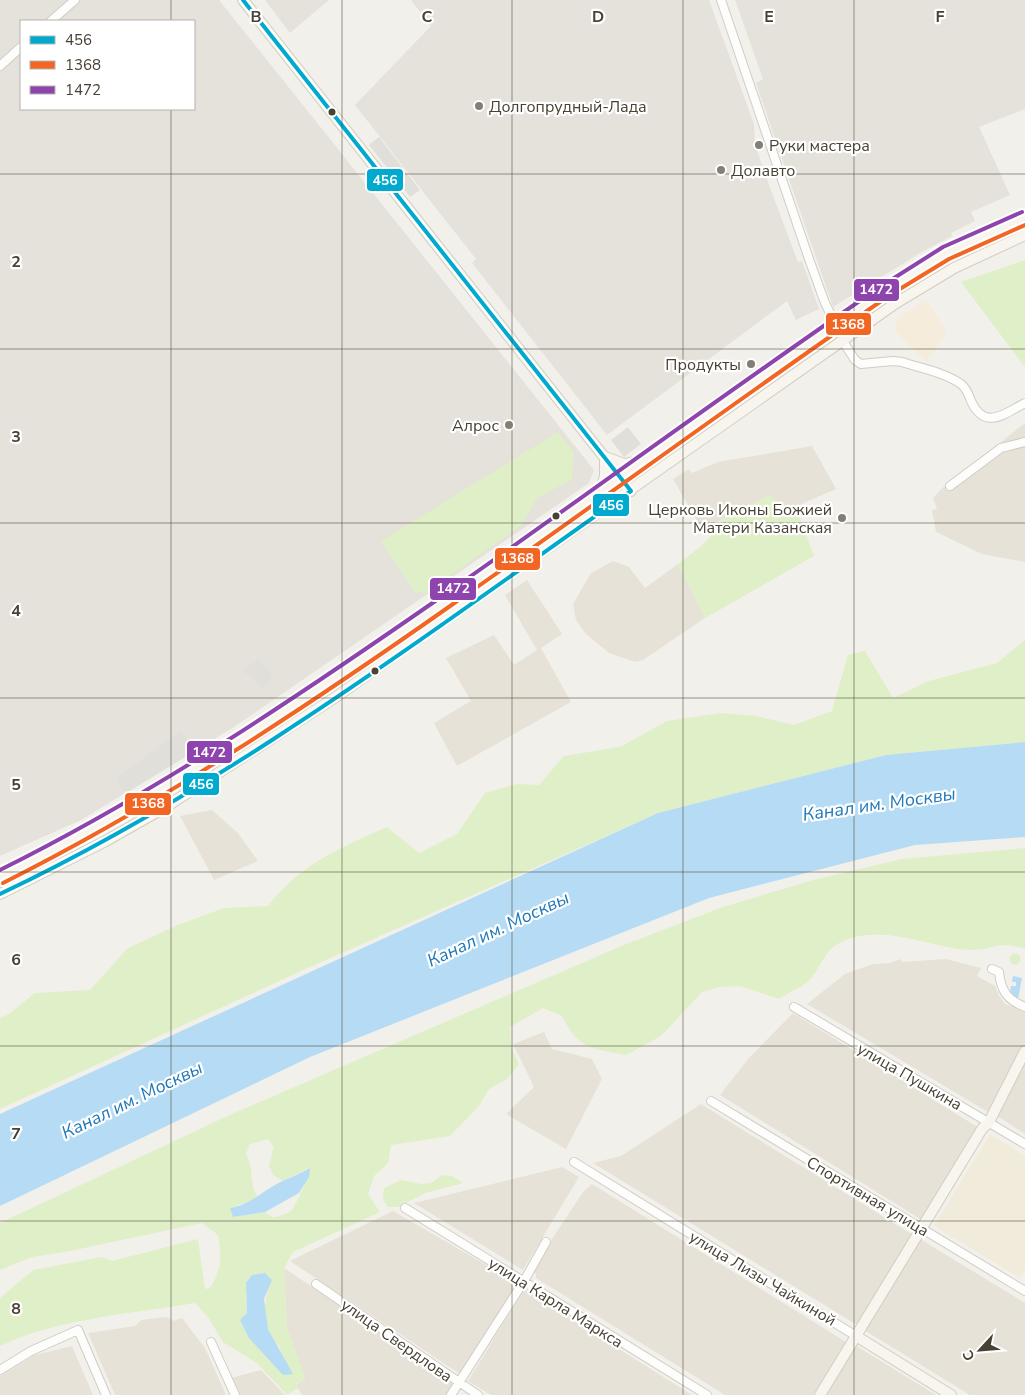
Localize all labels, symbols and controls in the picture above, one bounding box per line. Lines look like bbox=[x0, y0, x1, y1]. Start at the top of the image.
text: B bbox=[250, 6, 262, 28]
text: C bbox=[422, 6, 433, 28]
text: D bbox=[592, 6, 604, 28]
text: E bbox=[764, 6, 774, 28]
text: F bbox=[936, 6, 945, 28]
legend bbox=[20, 20, 195, 110]
text: 456 bbox=[65, 30, 92, 50]
text: 1368 bbox=[65, 55, 101, 75]
text: 1472 bbox=[65, 80, 101, 100]
place label: Долгопрудный-Лада bbox=[489, 96, 647, 118]
marker: Долгопрудный-Лада bbox=[473, 100, 485, 112]
unlabelled marker bbox=[327, 107, 337, 117]
place label: Руки мастера bbox=[769, 135, 870, 157]
marker: Руки мастера bbox=[753, 139, 765, 151]
place label: Долавто bbox=[731, 160, 795, 182]
marker: Долавто bbox=[715, 164, 727, 176]
line badge: 456 bbox=[366, 168, 404, 192]
text: 456 bbox=[372, 171, 398, 190]
text: 2 bbox=[11, 251, 21, 273]
line badge: 1472 bbox=[853, 278, 900, 302]
text: 1472 bbox=[859, 280, 893, 299]
line badge: 1368 bbox=[825, 312, 872, 336]
text: 1368 bbox=[831, 315, 865, 334]
place label: Продукты bbox=[665, 354, 741, 376]
marker: Продукты bbox=[745, 358, 757, 370]
place label: Алрос bbox=[452, 415, 499, 437]
marker: Алрос bbox=[503, 419, 515, 431]
text: 3 bbox=[11, 426, 21, 448]
line badge: 456 bbox=[592, 493, 630, 517]
text: 456 bbox=[598, 496, 624, 515]
place label: Церковь Иконы Божией Матери Казанская bbox=[648, 499, 832, 539]
unlabelled marker bbox=[551, 511, 561, 521]
marker: Церковь Иконы Божией Матери Казанская bbox=[836, 512, 848, 524]
line badge: 1368 bbox=[494, 547, 541, 571]
text: 1368 bbox=[500, 549, 534, 568]
line badge: 1472 bbox=[429, 577, 477, 601]
text: 1472 bbox=[436, 579, 470, 598]
text: 4 bbox=[11, 600, 21, 622]
unlabelled marker bbox=[370, 666, 380, 676]
line badge: 1472 bbox=[186, 740, 233, 764]
text: 1472 bbox=[192, 743, 226, 762]
line badge: 456 bbox=[182, 772, 220, 796]
text: 5 bbox=[11, 774, 21, 796]
text: 456 bbox=[188, 775, 214, 794]
water label: Канал им. Москвы bbox=[801, 781, 957, 827]
line badge: 1368 bbox=[124, 792, 172, 816]
text: 1368 bbox=[131, 794, 165, 813]
water label: Канал им. Москвы bbox=[423, 886, 573, 972]
text: 6 bbox=[11, 949, 21, 971]
street label: улица Пушкина bbox=[853, 1038, 966, 1116]
water label: Канал им. Москвы bbox=[57, 1055, 207, 1145]
text: 7 bbox=[11, 1123, 21, 1145]
street label: Спортивная улица bbox=[802, 1152, 933, 1242]
street label: улица Лизы Чайкиной bbox=[685, 1226, 840, 1332]
street label: улица Карла Маркса bbox=[484, 1252, 627, 1353]
street label: улица Свердлова bbox=[336, 1294, 457, 1388]
text: 8 bbox=[11, 1298, 21, 1320]
north arrow bbox=[955, 1325, 1005, 1375]
text: С bbox=[958, 1347, 979, 1364]

